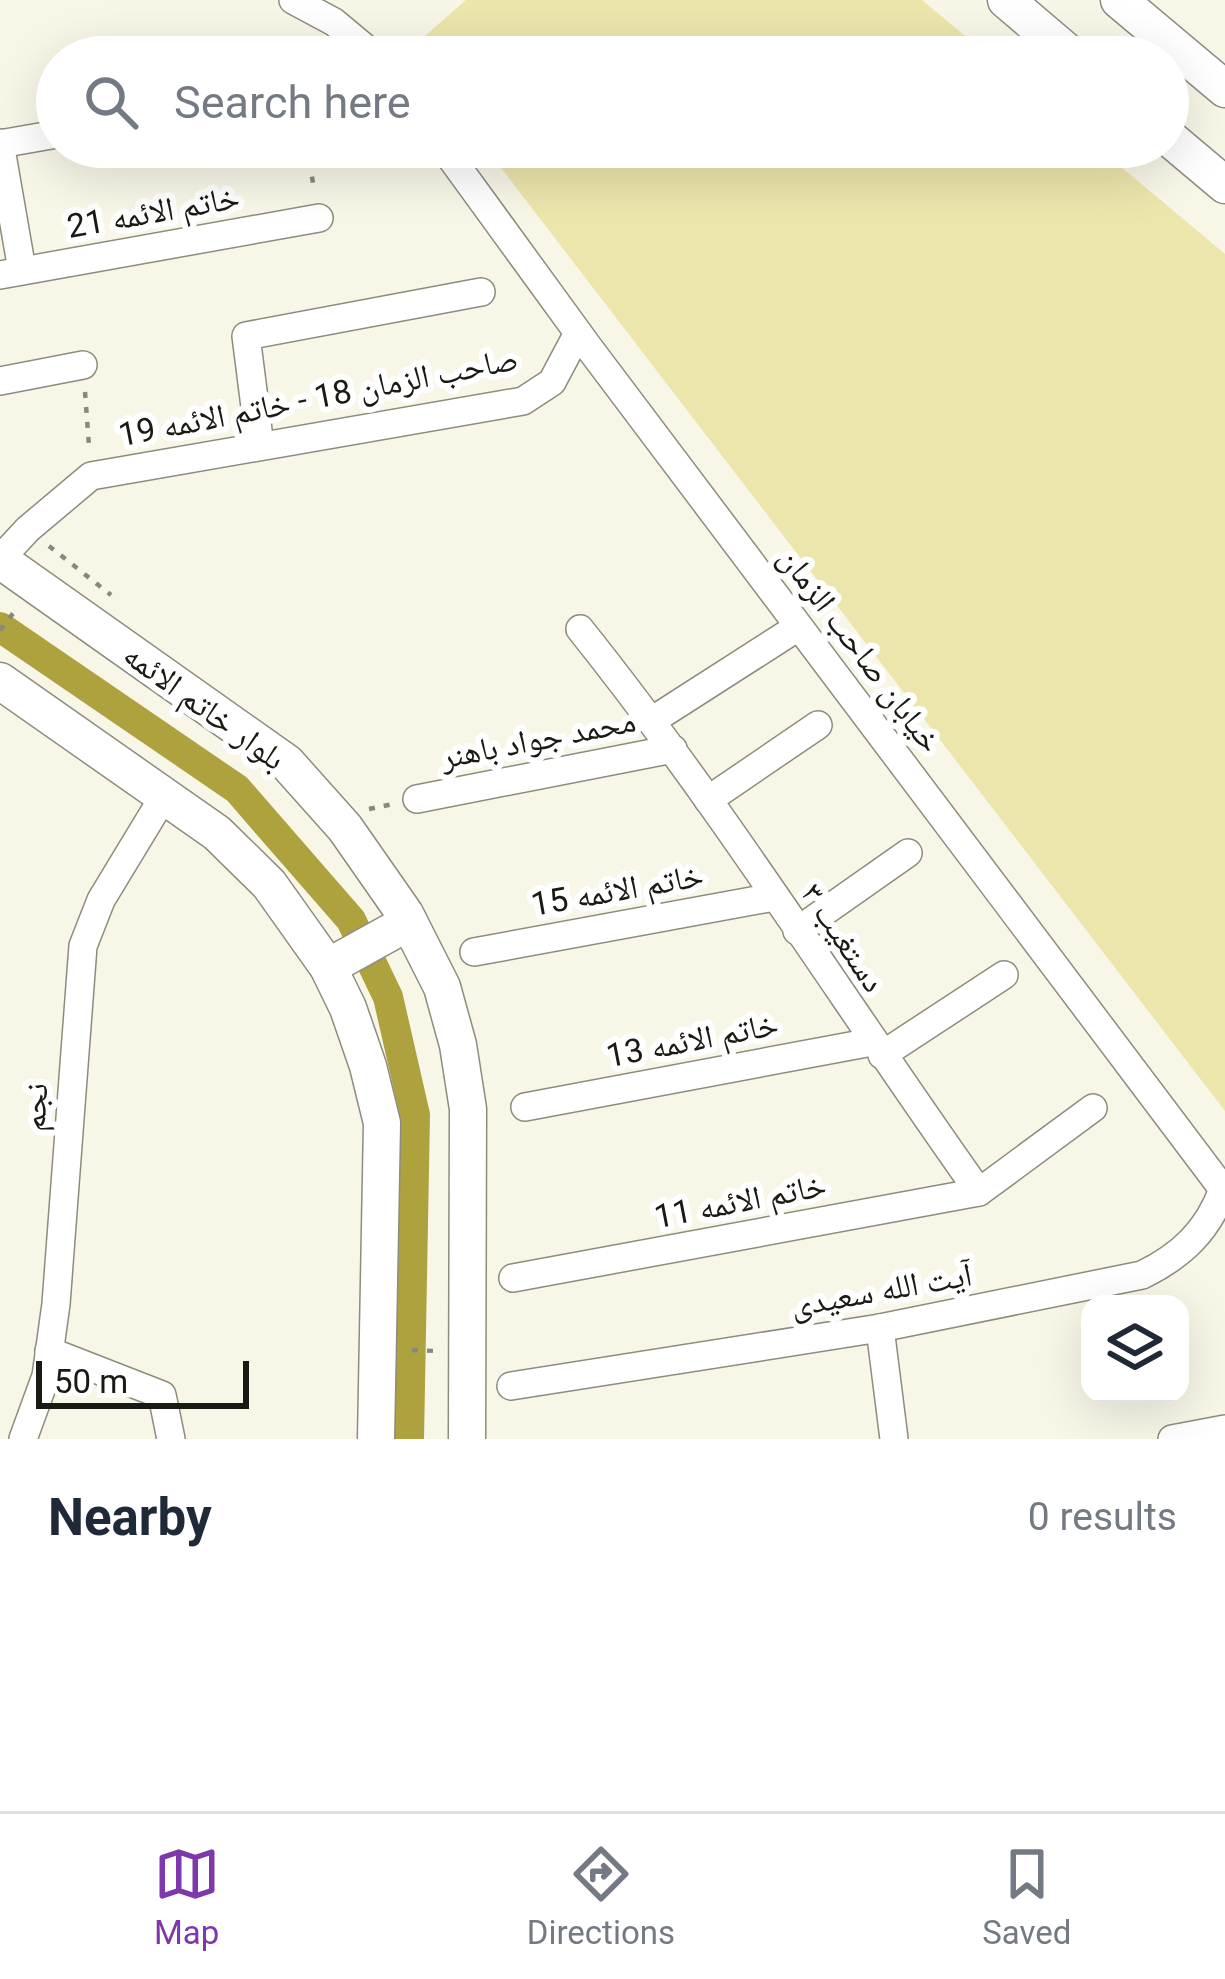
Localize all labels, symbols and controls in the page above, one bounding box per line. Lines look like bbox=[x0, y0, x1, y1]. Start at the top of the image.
search box bbox=[36, 36, 1189, 168]
icon: search bbox=[78, 69, 144, 135]
text: Search here bbox=[174, 76, 411, 129]
street label: خاتم الائمه 21 bbox=[64, 177, 243, 249]
street label: صاحب الزمان 18 - خاتم الائمه 19 bbox=[115, 339, 522, 457]
street label: خیابان صاحب الزمان bbox=[770, 539, 951, 760]
street label: بلوار خاتم الائمه bbox=[115, 635, 293, 781]
street label: محمد جواد باهنر bbox=[436, 700, 639, 777]
street label: خاتم الائمه 15 bbox=[528, 855, 707, 927]
street label: دستغیب ۳ bbox=[793, 875, 894, 999]
street label: خاتم الائمه 13 bbox=[603, 1004, 782, 1078]
street label: نجم bbox=[13, 1081, 59, 1133]
street label: خاتم الائمه 11 bbox=[651, 1165, 830, 1239]
street label: آیت الله سعیدی bbox=[787, 1254, 977, 1326]
map controls bbox=[1081, 1295, 1189, 1403]
button: layers bbox=[1081, 1295, 1189, 1403]
scale bar bbox=[36, 1355, 249, 1408]
text: 50 m bbox=[54, 1362, 128, 1401]
text: Nearby bbox=[48, 1488, 212, 1547]
text: 0 results bbox=[1028, 1494, 1177, 1540]
tab: Map bbox=[154, 1841, 220, 1952]
tab: Directions bbox=[527, 1841, 675, 1952]
tab: Saved bbox=[982, 1841, 1071, 1952]

